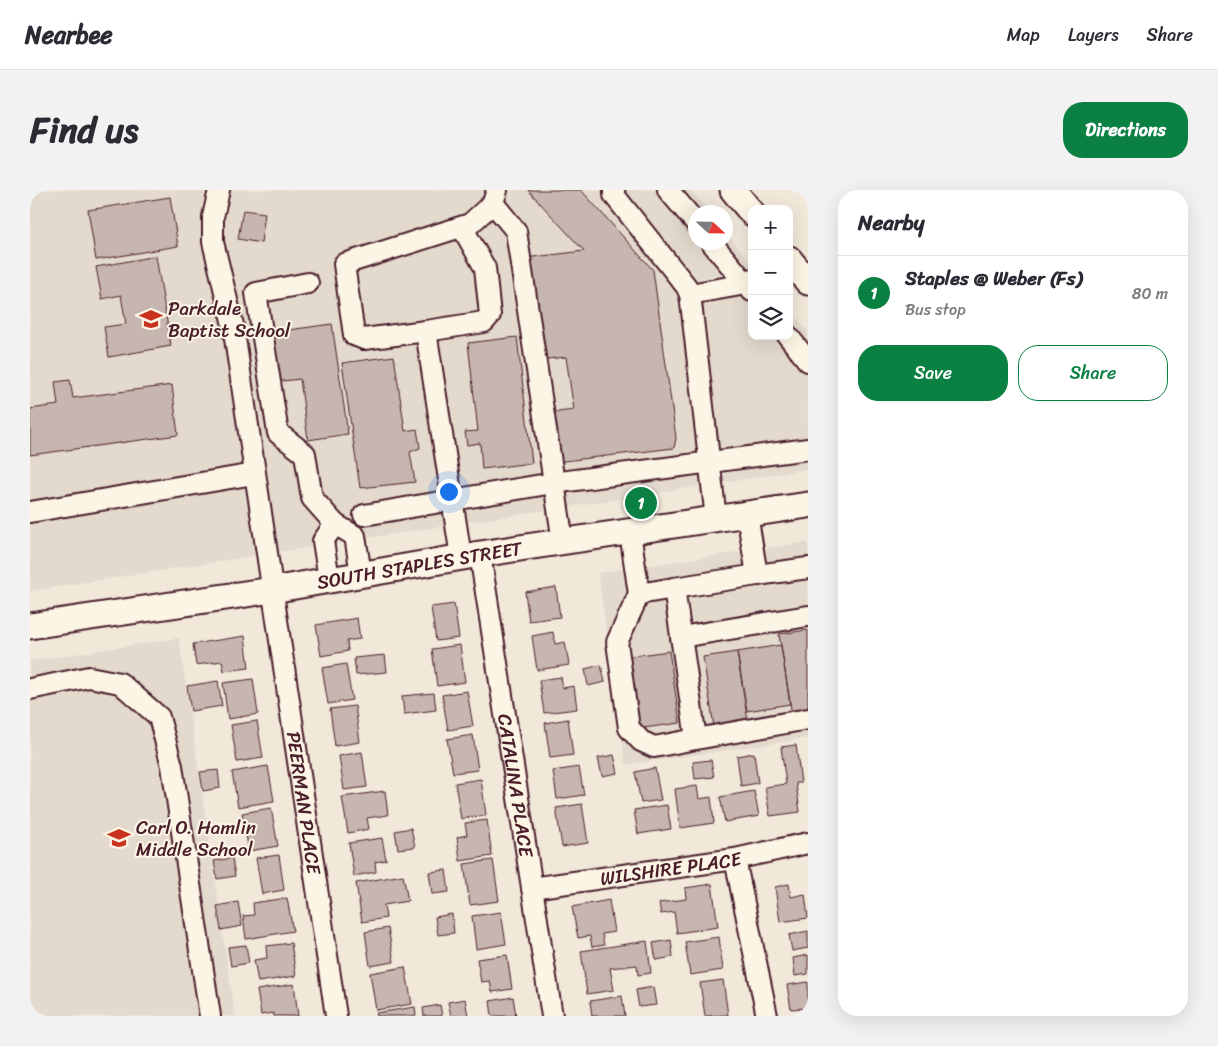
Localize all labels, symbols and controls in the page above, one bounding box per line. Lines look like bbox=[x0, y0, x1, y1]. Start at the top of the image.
text: Nearbee bbox=[25, 14, 113, 56]
text: Map bbox=[1007, 19, 1040, 51]
text: Layers bbox=[1068, 19, 1119, 51]
text: Share bbox=[1147, 19, 1193, 51]
text: Find us bbox=[30, 99, 138, 161]
button: Directions bbox=[1063, 102, 1188, 158]
text: Nearby bbox=[858, 204, 924, 242]
north arrow bbox=[688, 205, 733, 250]
map controls bbox=[748, 205, 793, 340]
button: + bbox=[748, 205, 793, 250]
button: − bbox=[748, 250, 793, 295]
text: Staples @ Weber (Fs) bbox=[905, 262, 1082, 295]
text: 1 bbox=[871, 279, 877, 308]
text: 80 m bbox=[1132, 279, 1168, 308]
place label: Parkdale Baptist School bbox=[168, 292, 291, 347]
button: layers bbox=[748, 295, 793, 340]
text: Bus stop bbox=[905, 295, 966, 324]
school or university icon: Parkdale Baptist School bbox=[138, 306, 164, 332]
button: Save bbox=[858, 345, 1008, 401]
button: Share bbox=[1018, 345, 1168, 401]
your location bbox=[436, 479, 462, 505]
pin: 1 bbox=[625, 484, 657, 522]
street label: SOUTH STAPLES STREET bbox=[314, 532, 525, 599]
street label: CATALINA PLACE bbox=[488, 711, 543, 861]
street label: PEERMAN PLACE bbox=[277, 729, 331, 878]
place label: Carl O. Hamlin Middle School bbox=[136, 811, 256, 866]
school or university icon: Carl O. Hamlin Middle School bbox=[106, 825, 132, 851]
street label: WILSHIRE PLACE bbox=[598, 842, 746, 895]

